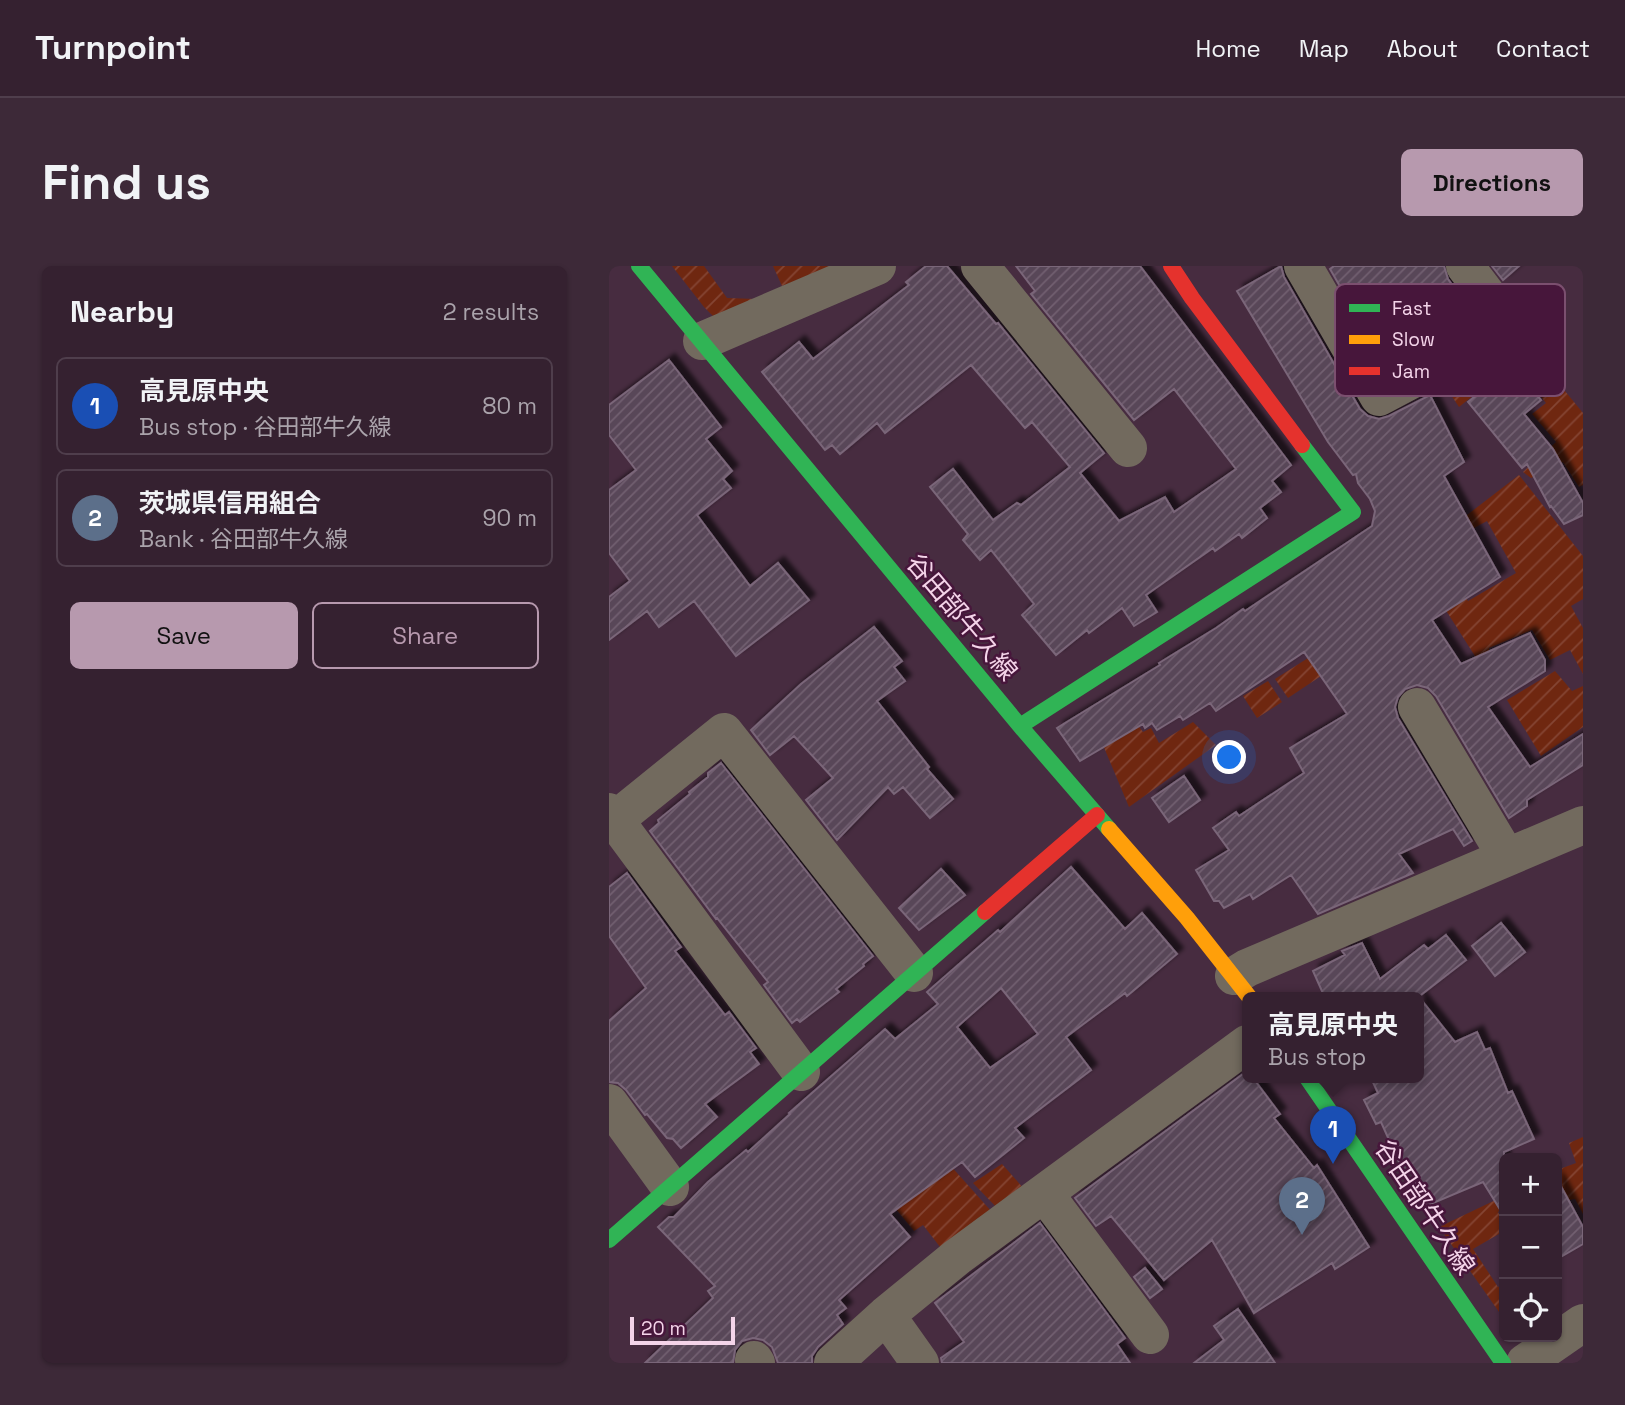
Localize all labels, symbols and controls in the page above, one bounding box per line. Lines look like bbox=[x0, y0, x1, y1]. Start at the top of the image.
text: Turnpoint bbox=[35, 27, 191, 69]
text: Home bbox=[1195, 33, 1261, 64]
text: Map bbox=[1299, 33, 1349, 64]
text: About bbox=[1387, 33, 1458, 64]
text: Contact bbox=[1496, 33, 1590, 64]
button: Directions bbox=[1401, 149, 1583, 216]
text: Find us bbox=[42, 151, 211, 213]
legend bbox=[1335, 284, 1565, 396]
text: Nearby bbox=[70, 292, 174, 331]
text: Fast bbox=[1392, 296, 1432, 321]
text: 2 results bbox=[443, 297, 539, 327]
text: Slow bbox=[1392, 327, 1435, 352]
text: Jam bbox=[1392, 359, 1430, 384]
text: 高見原中央 bbox=[139, 374, 269, 408]
text: 1 bbox=[90, 391, 100, 421]
text: 80 m bbox=[482, 391, 537, 421]
text: Bus stop · 谷田部牛久線 bbox=[139, 412, 391, 442]
text: 茨城県信用組合 bbox=[139, 486, 321, 520]
text: 2 bbox=[88, 503, 102, 533]
text: 90 m bbox=[482, 503, 537, 533]
text: Bank · 谷田部牛久線 bbox=[139, 524, 348, 554]
street label: 谷田部牛久線 bbox=[899, 546, 1025, 688]
button: Save bbox=[70, 602, 298, 669]
button: Share bbox=[312, 602, 539, 669]
your location bbox=[1212, 740, 1246, 774]
popup bbox=[1242, 992, 1424, 1083]
text: 高見原中央 bbox=[1268, 1008, 1398, 1042]
text: Bus stop bbox=[1268, 1042, 1366, 1072]
pin: 1 bbox=[1310, 1106, 1356, 1164]
street label: 谷田部牛久線 bbox=[1367, 1133, 1483, 1281]
map controls bbox=[1499, 1153, 1562, 1342]
button: + bbox=[1499, 1153, 1562, 1216]
pin: 2 bbox=[1279, 1177, 1325, 1235]
button: − bbox=[1499, 1216, 1562, 1279]
button: locate bbox=[1499, 1279, 1562, 1342]
scale bar bbox=[630, 1314, 735, 1346]
text: 20 m bbox=[641, 1316, 686, 1341]

